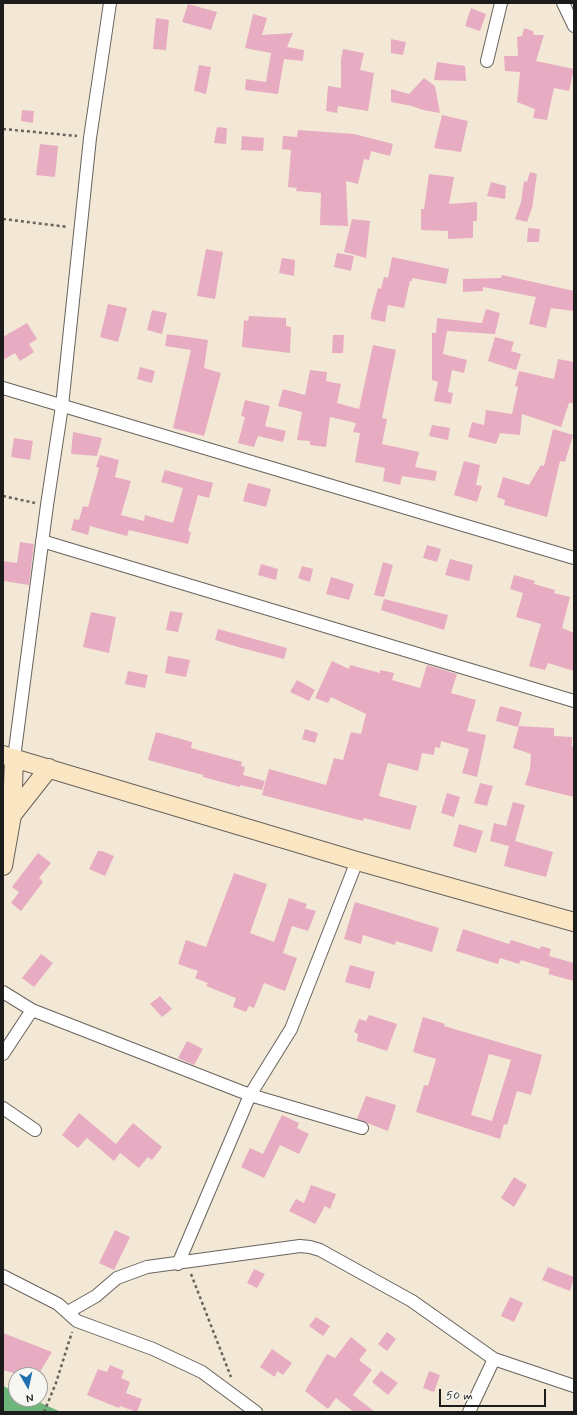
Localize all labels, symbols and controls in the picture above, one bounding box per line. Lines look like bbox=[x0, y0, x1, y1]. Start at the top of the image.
north arrow bbox=[8, 1367, 48, 1407]
scale bar bbox=[441, 1381, 548, 1407]
text: 50 m bbox=[446, 1388, 473, 1404]
text: N bbox=[25, 1390, 34, 1405]

